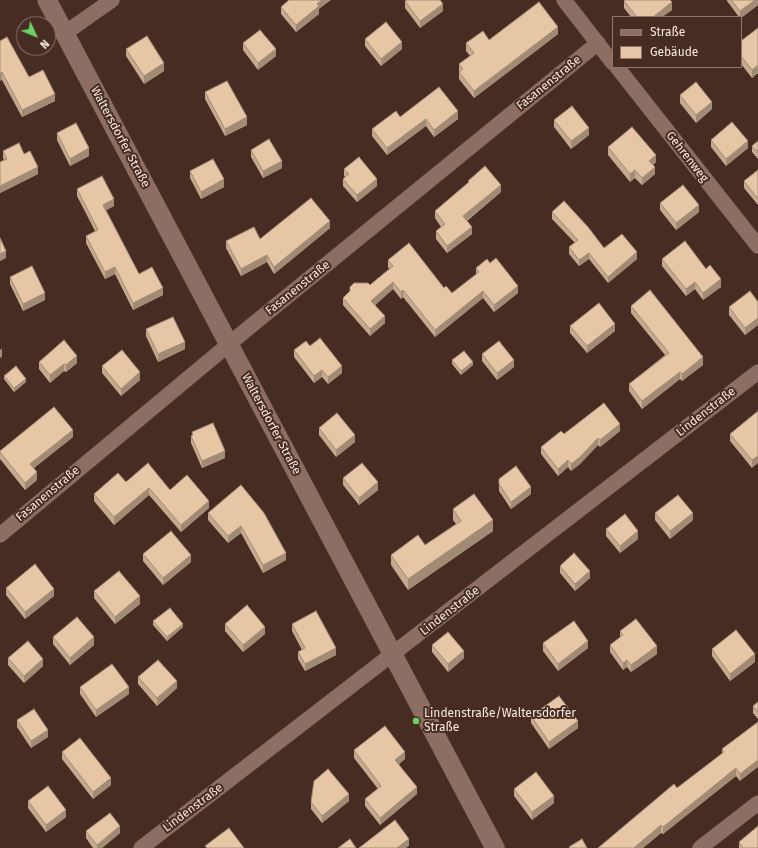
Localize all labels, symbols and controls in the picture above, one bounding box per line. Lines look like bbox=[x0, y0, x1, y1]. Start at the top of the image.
north arrow bbox=[16, 16, 56, 56]
legend bbox=[612, 16, 742, 68]
text: Straße bbox=[650, 25, 685, 39]
text: N bbox=[37, 37, 51, 51]
text: Gebäude bbox=[650, 45, 698, 59]
street label: Fasanenstraße bbox=[514, 53, 584, 113]
street label: Waltersdorfer Straße bbox=[87, 84, 153, 190]
street label: Gehrenweg bbox=[663, 129, 711, 185]
street label: Fasanenstraße bbox=[263, 258, 333, 318]
street label: Waltersdorfer Straße bbox=[238, 371, 304, 477]
street label: Lindenstraße bbox=[673, 384, 739, 440]
street label: Fasanenstraße bbox=[13, 463, 83, 525]
street label: Lindenstraße bbox=[417, 583, 483, 639]
place label: Lindenstraße/Waltersdorfer Straße bbox=[424, 707, 576, 735]
marker: Lindenstraße/Waltersdorfer Straße bbox=[411, 716, 421, 726]
street label: Lindenstraße bbox=[160, 781, 226, 835]

